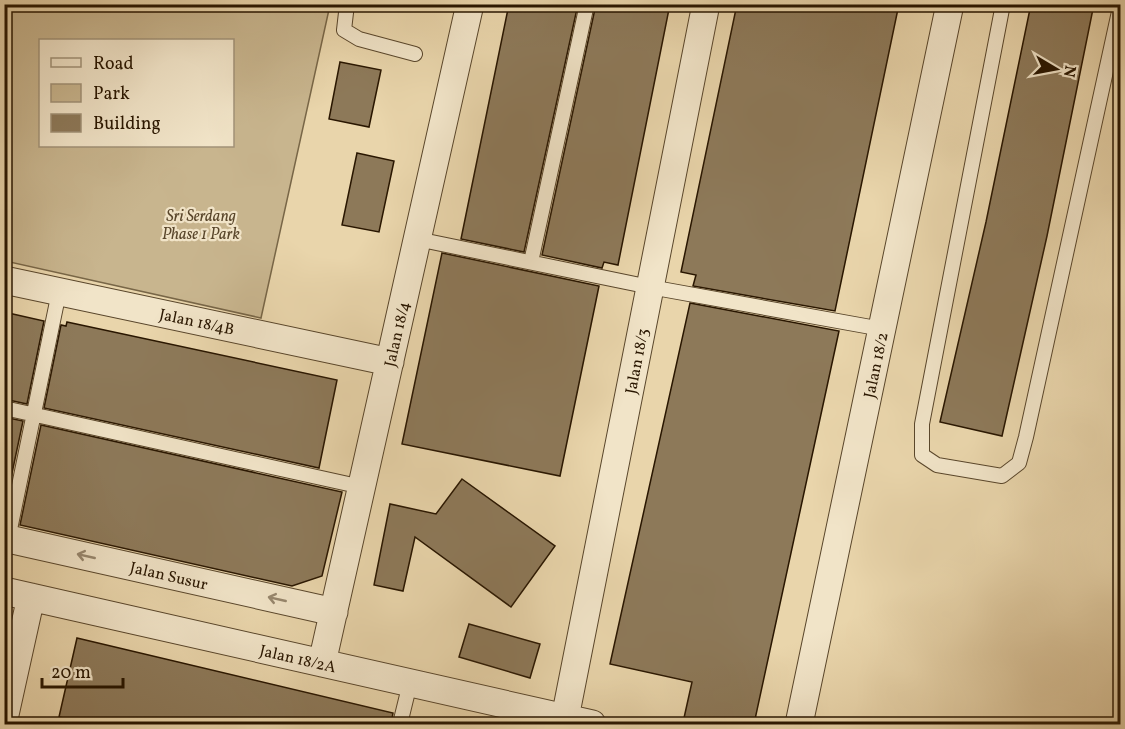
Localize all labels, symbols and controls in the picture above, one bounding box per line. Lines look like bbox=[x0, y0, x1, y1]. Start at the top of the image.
legend bbox=[39, 39, 234, 147]
north arrow bbox=[1026, 39, 1086, 99]
text: Road bbox=[93, 52, 134, 77]
text: N bbox=[1057, 64, 1081, 79]
text: Park bbox=[93, 82, 130, 107]
text: Building bbox=[93, 112, 161, 137]
park label: Sri Serdang Phase 1 Park bbox=[162, 206, 241, 246]
street label: Jalan 18/4 bbox=[380, 300, 416, 369]
street label: Jalan 18/4B bbox=[157, 304, 236, 342]
street label: Jalan 18/3 bbox=[621, 327, 655, 396]
street label: Jalan 18/2 bbox=[859, 330, 895, 400]
one-way arrow bbox=[77, 550, 96, 562]
street label: Jalan Susur bbox=[128, 557, 210, 597]
one-way arrow bbox=[267, 593, 286, 605]
street label: Jalan 18/2A bbox=[257, 640, 338, 679]
scale bar bbox=[42, 651, 123, 689]
text: 20 m bbox=[51, 661, 91, 686]

